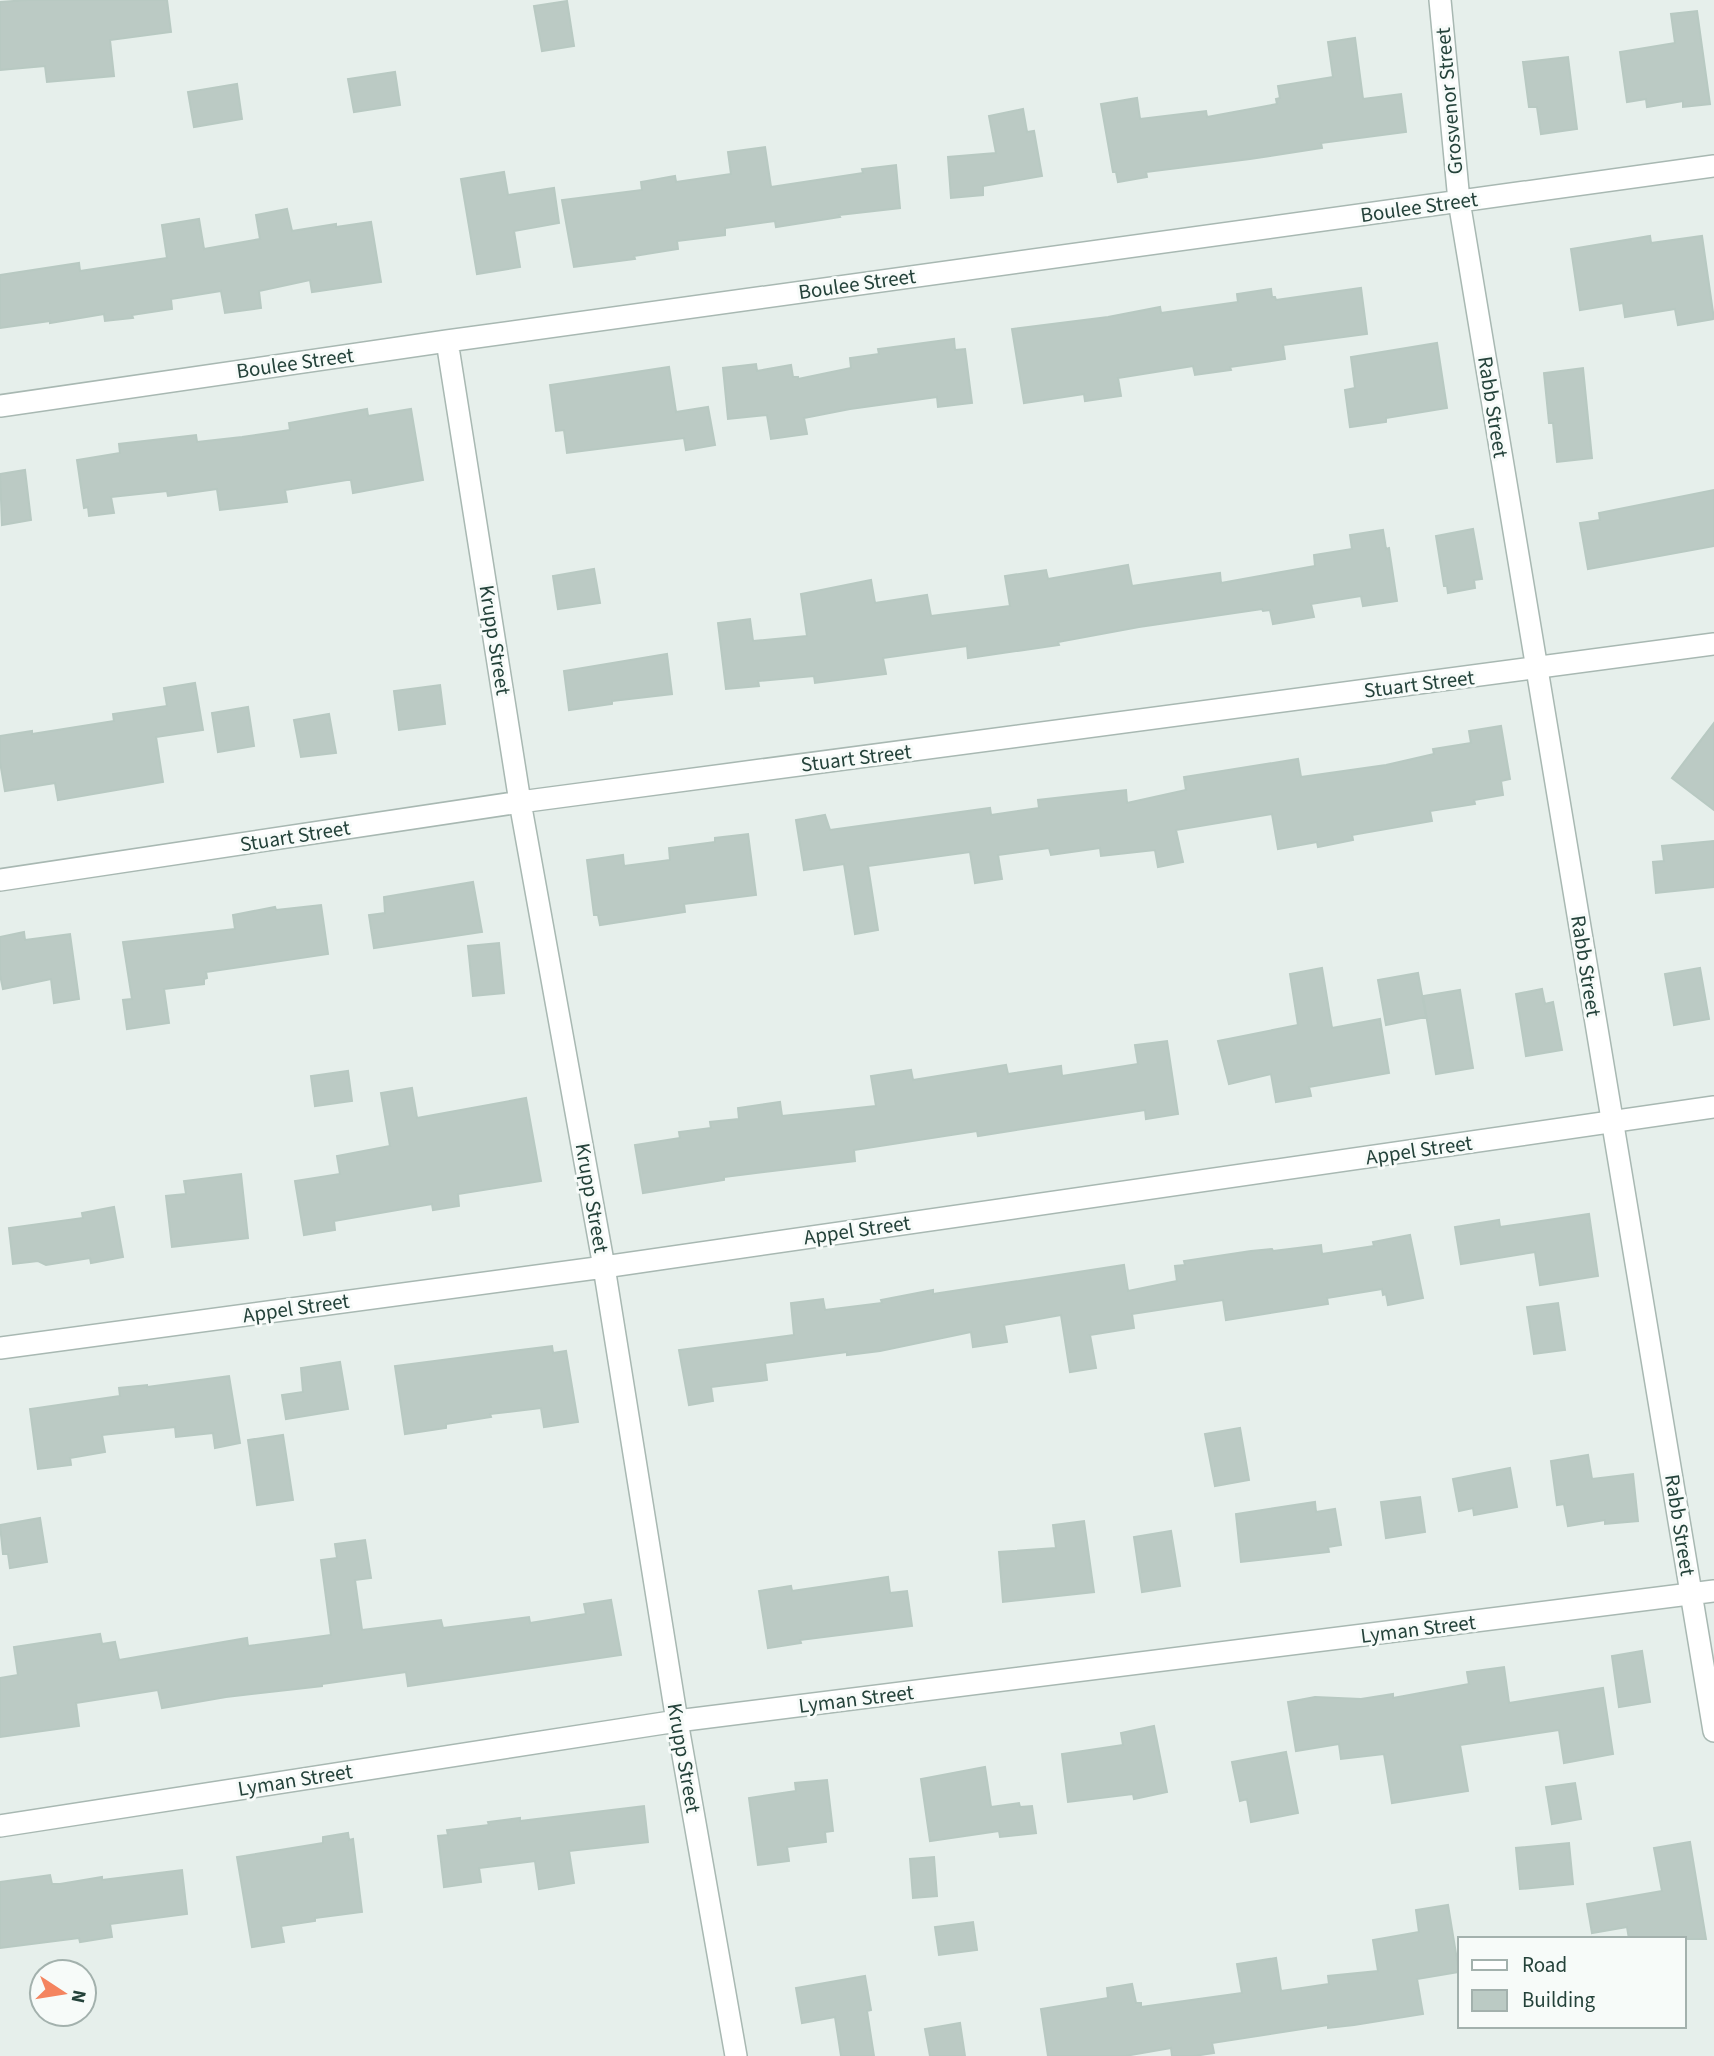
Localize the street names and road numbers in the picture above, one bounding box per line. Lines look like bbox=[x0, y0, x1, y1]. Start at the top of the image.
street label: Grosvenor Street bbox=[1428, 26, 1470, 176]
street label: Boulee Street bbox=[1358, 184, 1480, 230]
street label: Boulee Street bbox=[796, 261, 918, 307]
street label: Boulee Street bbox=[234, 340, 356, 386]
street label: Rabb Street bbox=[1470, 354, 1516, 460]
street label: Krupp Street bbox=[472, 583, 518, 697]
street label: Stuart Street bbox=[1362, 662, 1476, 706]
street label: Stuart Street bbox=[799, 736, 913, 780]
street label: Stuart Street bbox=[238, 813, 352, 859]
street label: Rabb Street bbox=[1563, 913, 1609, 1019]
street label: Appel Street bbox=[1364, 1128, 1474, 1172]
street label: Krupp Street bbox=[568, 1141, 616, 1255]
street label: Appel Street bbox=[802, 1208, 912, 1252]
street label: Appel Street bbox=[241, 1286, 351, 1330]
street label: Rabb Street bbox=[1657, 1472, 1703, 1578]
street label: Lyman Street bbox=[1359, 1607, 1477, 1651]
street label: Lyman Street bbox=[797, 1677, 915, 1721]
street label: Krupp Street bbox=[660, 1701, 708, 1815]
street label: Lyman Street bbox=[236, 1756, 354, 1804]

